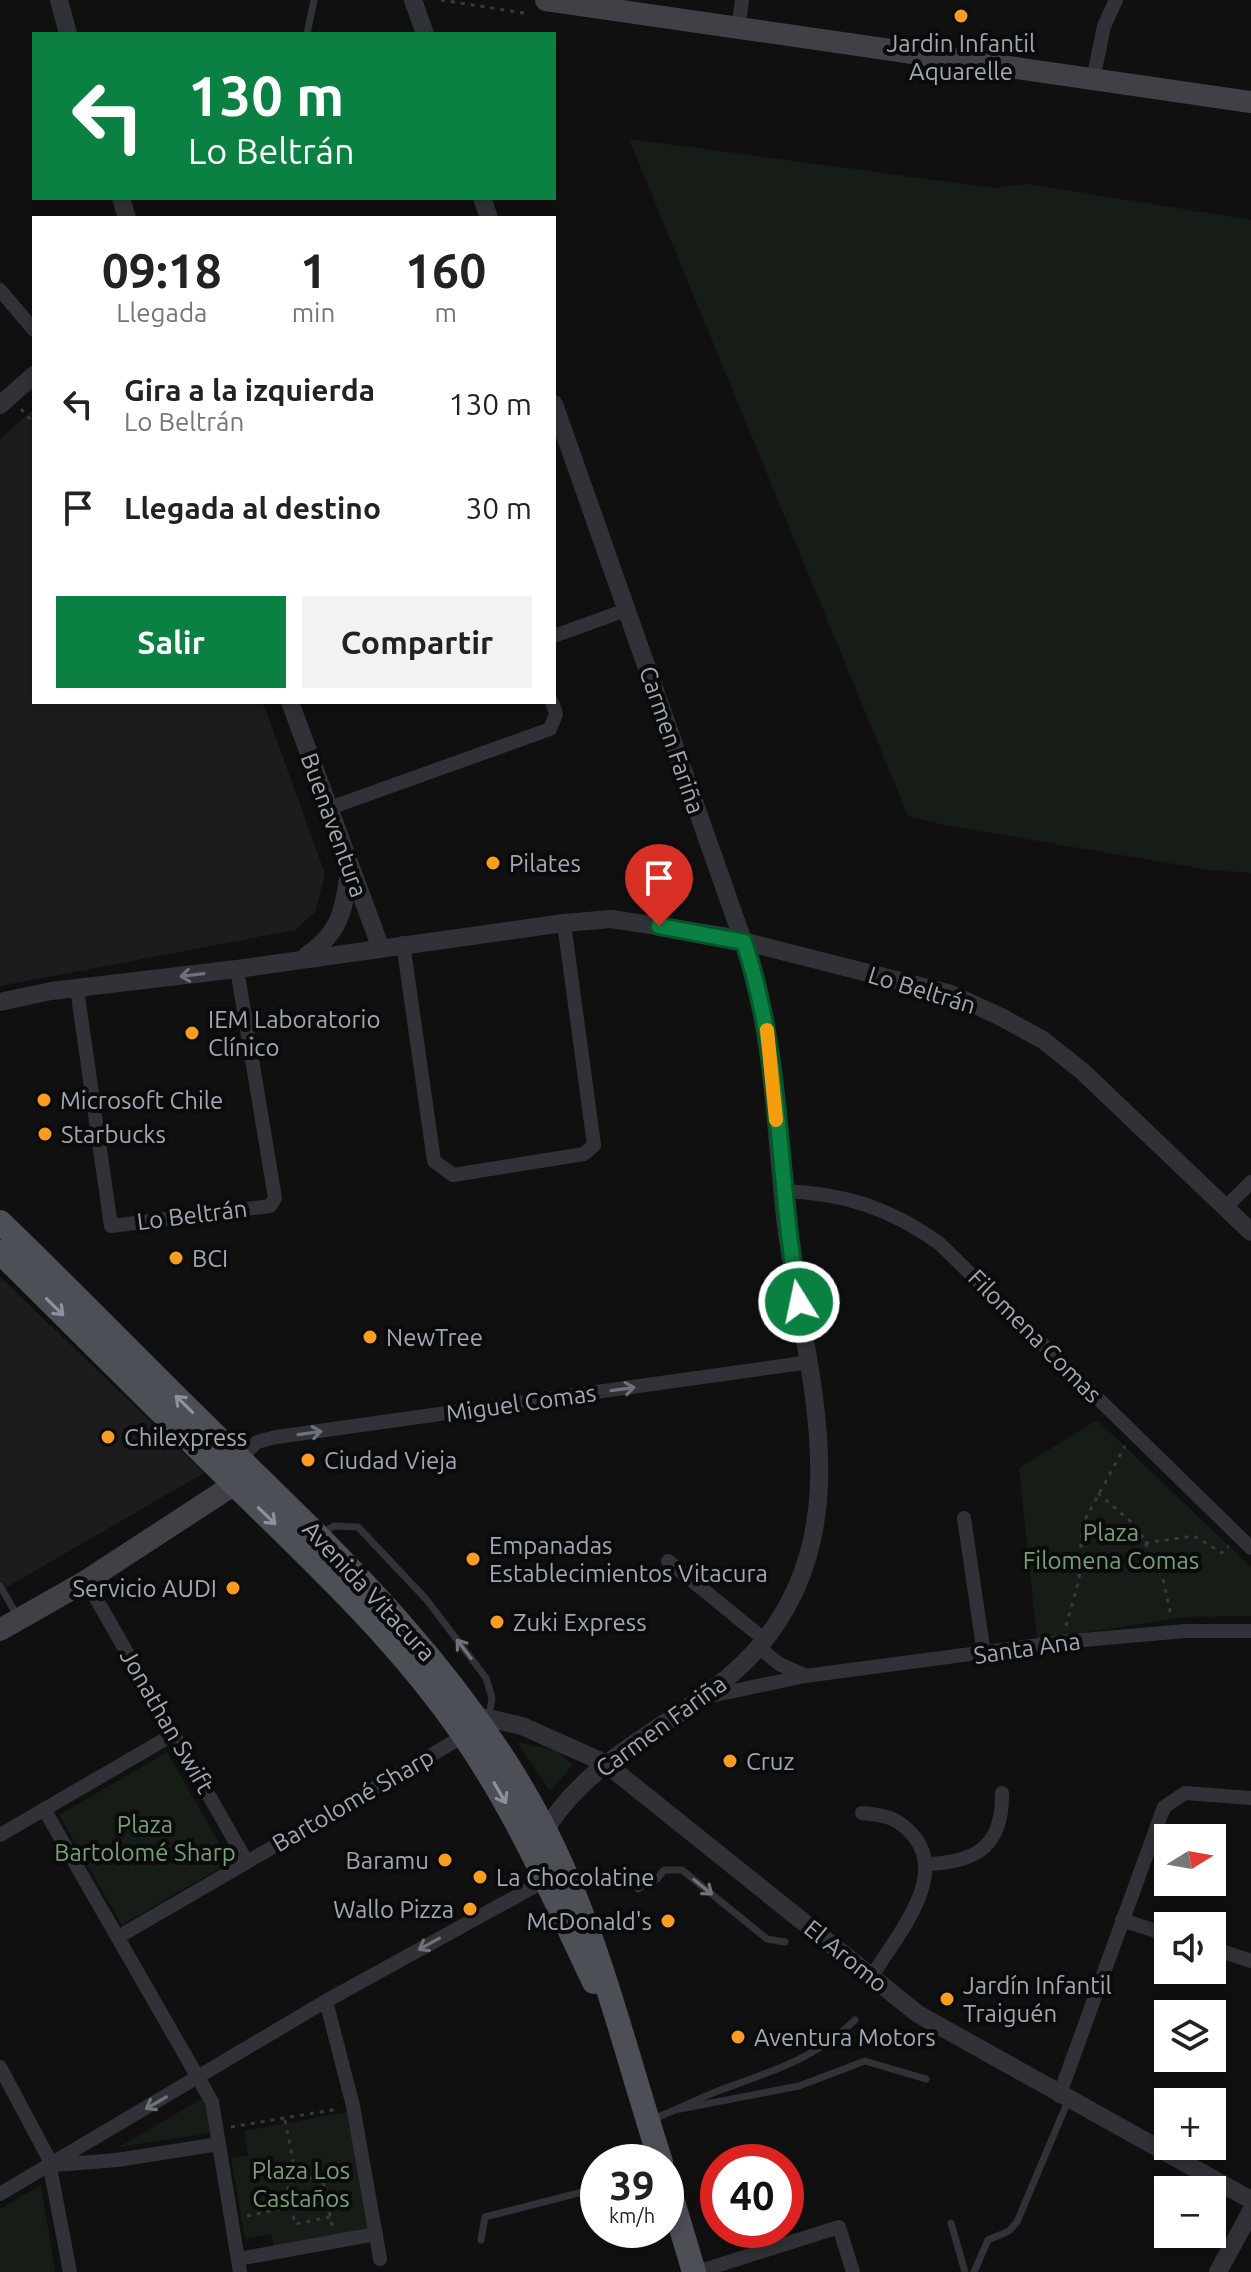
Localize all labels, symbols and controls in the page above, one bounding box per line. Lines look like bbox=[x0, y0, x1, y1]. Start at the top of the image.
marker: Jardin Infantil Aquarelle bbox=[952, 7, 970, 25]
place label: Jardin Infantil Aquarelle bbox=[887, 30, 1035, 85]
icon: left bbox=[56, 64, 160, 168]
text: 130 m bbox=[188, 64, 344, 127]
text: Lo Beltrán bbox=[188, 130, 355, 171]
text: 09:18 bbox=[102, 243, 222, 297]
text: 1 bbox=[300, 243, 327, 297]
text: 160 bbox=[405, 243, 486, 297]
text: Llegada bbox=[116, 298, 207, 327]
text: min bbox=[292, 298, 335, 327]
text: m bbox=[434, 298, 457, 327]
text: Gira a la izquierda bbox=[124, 373, 375, 407]
icon: left bbox=[56, 382, 100, 426]
text: 130 m bbox=[448, 387, 532, 421]
text: Lo Beltrán bbox=[124, 407, 244, 436]
icon: arrive bbox=[56, 486, 100, 530]
text: Llegada al destino bbox=[124, 491, 381, 525]
text: 30 m bbox=[465, 491, 532, 525]
button: Salir bbox=[56, 596, 286, 688]
button: Compartir bbox=[302, 596, 532, 688]
street label: Carmen Fariña bbox=[634, 663, 710, 817]
street label: Buenaventura bbox=[295, 749, 373, 901]
pin bbox=[625, 844, 693, 926]
place label: Pilates bbox=[509, 850, 581, 877]
marker: Pilates bbox=[484, 854, 502, 872]
icon: arrive bbox=[637, 856, 681, 900]
street label: Lo Beltrán bbox=[865, 961, 979, 1019]
one-way arrow bbox=[180, 968, 206, 983]
place label: IEM Laboratorio Clínico bbox=[208, 1006, 380, 1061]
marker: IEM Laboratorio Clínico bbox=[183, 1024, 201, 1042]
place label: Microsoft Chile bbox=[60, 1087, 223, 1114]
marker: Microsoft Chile bbox=[35, 1091, 53, 1109]
place label: Starbucks bbox=[61, 1121, 166, 1148]
marker: Starbucks bbox=[36, 1125, 54, 1143]
street label: Lo Beltrán bbox=[135, 1195, 249, 1235]
place label: BCI bbox=[192, 1245, 228, 1272]
marker: BCI bbox=[167, 1249, 185, 1267]
position arrow bbox=[757, 1260, 841, 1344]
street label: Filomena Comas bbox=[963, 1264, 1107, 1408]
one-way arrow bbox=[45, 1297, 64, 1316]
place label: NewTree bbox=[386, 1324, 483, 1351]
marker: NewTree bbox=[361, 1328, 379, 1346]
street label: Miguel Comas bbox=[444, 1379, 598, 1427]
one-way arrow bbox=[610, 1381, 635, 1396]
one-way arrow bbox=[175, 1395, 194, 1414]
place label: Chilexpress bbox=[124, 1424, 247, 1451]
one-way arrow bbox=[297, 1425, 322, 1440]
marker: Chilexpress bbox=[99, 1428, 117, 1446]
place label: Ciudad Vieja bbox=[324, 1447, 457, 1474]
marker: Ciudad Vieja bbox=[299, 1451, 317, 1469]
one-way arrow bbox=[257, 1506, 276, 1525]
street label: Avenida Vitacura bbox=[297, 1515, 441, 1667]
park label: Plaza Filomena Comas bbox=[1023, 1519, 1199, 1574]
place label: Empanadas Establecimientos Vitacura bbox=[489, 1532, 768, 1587]
marker: Empanadas Establecimientos Vitacura bbox=[464, 1550, 482, 1568]
place label: Servicio AUDI bbox=[72, 1575, 217, 1602]
marker: Servicio AUDI bbox=[224, 1579, 242, 1597]
place label: Zuki Express bbox=[513, 1609, 647, 1636]
marker: Zuki Express bbox=[488, 1613, 506, 1631]
street label: Santa Ana bbox=[972, 1627, 1082, 1669]
one-way arrow bbox=[456, 1639, 473, 1660]
street label: Jonathan Swift bbox=[115, 1644, 220, 1798]
street label: Carmen Fariña bbox=[591, 1670, 731, 1782]
street label: Bartolomé Sharp bbox=[268, 1743, 438, 1857]
place label: Cruz bbox=[746, 1748, 795, 1775]
marker: Cruz bbox=[721, 1752, 739, 1770]
one-way arrow bbox=[492, 1781, 508, 1804]
park label: Plaza Bartolomé Sharp bbox=[54, 1811, 236, 1866]
north arrow bbox=[1154, 1824, 1226, 1896]
map controls bbox=[1154, 1824, 1226, 2248]
place label: Baramu bbox=[346, 1847, 429, 1874]
marker: Baramu bbox=[436, 1851, 454, 1869]
place label: La Chocolatine bbox=[496, 1864, 655, 1891]
marker: La Chocolatine bbox=[471, 1868, 489, 1886]
one-way arrow bbox=[692, 1878, 713, 1896]
place label: Wallo Pizza bbox=[333, 1896, 454, 1923]
marker: Wallo Pizza bbox=[461, 1900, 479, 1918]
place label: McDonald's bbox=[526, 1908, 652, 1935]
marker: McDonald's bbox=[659, 1912, 677, 1930]
button: sound bbox=[1154, 1912, 1226, 1984]
street label: El Aromo bbox=[799, 1914, 893, 1998]
one-way arrow bbox=[417, 1937, 441, 1952]
place label: Jardín Infantil Traiguén bbox=[963, 1972, 1112, 2027]
marker: Jardín Infantil Traiguén bbox=[938, 1990, 956, 2008]
button: layers bbox=[1154, 2000, 1226, 2072]
place label: Aventura Motors bbox=[754, 2024, 936, 2051]
marker: Aventura Motors bbox=[729, 2028, 747, 2046]
button: + bbox=[1154, 2088, 1226, 2160]
one-way arrow bbox=[145, 2095, 168, 2111]
speed limit sign: 40 bbox=[700, 2144, 804, 2248]
park label: Plaza Los Castaños bbox=[252, 2157, 350, 2212]
text: 39 bbox=[609, 2163, 655, 2208]
button: − bbox=[1154, 2176, 1226, 2248]
text: km/h bbox=[609, 2204, 655, 2227]

